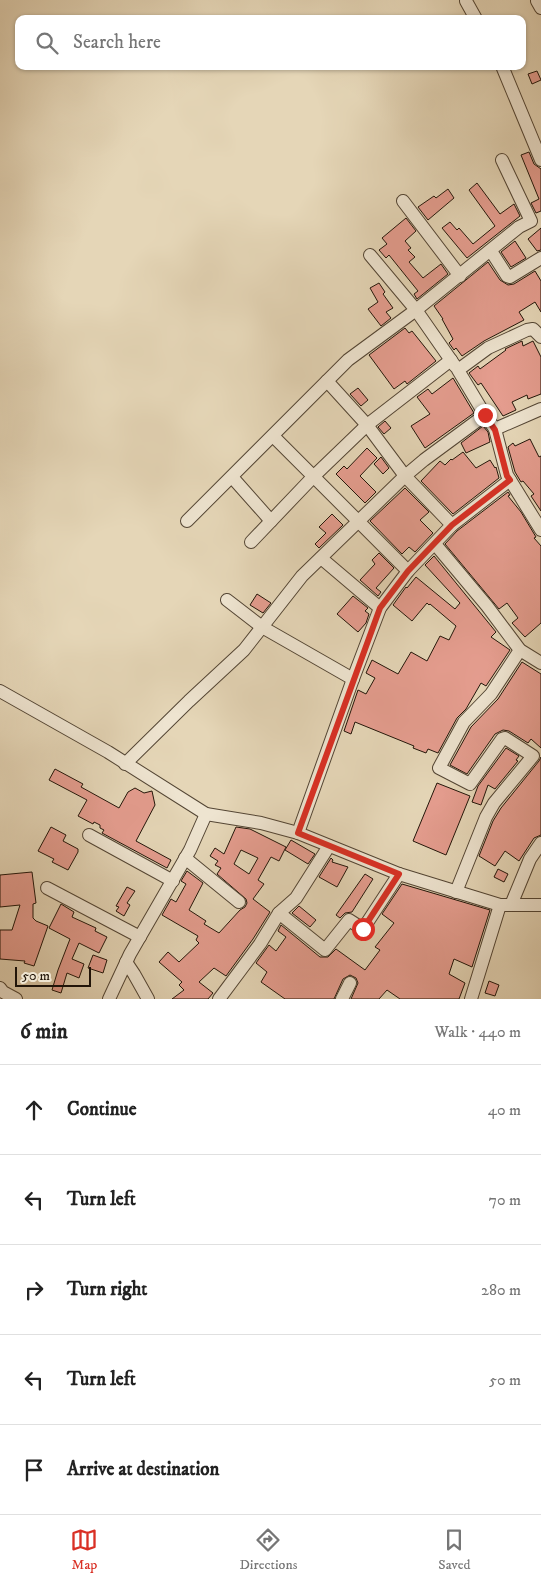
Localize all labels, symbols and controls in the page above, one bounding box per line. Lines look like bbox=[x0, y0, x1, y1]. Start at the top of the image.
search box bbox=[15, 15, 526, 70]
icon: search bbox=[33, 29, 61, 57]
text: Search here bbox=[73, 31, 161, 54]
route end bbox=[474, 404, 497, 427]
route start bbox=[352, 918, 375, 941]
scale bar bbox=[15, 964, 91, 987]
text: 50 m bbox=[22, 967, 50, 985]
text: 6 min bbox=[20, 1019, 68, 1045]
text: Walk · 440 m bbox=[435, 1022, 521, 1042]
icon: ahead bbox=[20, 1096, 48, 1124]
text: Continue bbox=[67, 1098, 137, 1121]
text: 40 m bbox=[488, 1100, 521, 1120]
icon: left bbox=[20, 1186, 48, 1214]
text: Turn left bbox=[67, 1188, 136, 1211]
text: 70 m bbox=[489, 1190, 521, 1210]
icon: right bbox=[20, 1276, 48, 1304]
text: Turn right bbox=[67, 1278, 147, 1301]
text: 280 m bbox=[481, 1280, 521, 1300]
icon: left bbox=[20, 1366, 48, 1394]
text: Turn left bbox=[67, 1368, 136, 1391]
text: 50 m bbox=[489, 1370, 521, 1390]
icon: arrive bbox=[20, 1456, 48, 1484]
text: Arrive at destination bbox=[67, 1458, 219, 1481]
tab: Map bbox=[70, 1526, 98, 1574]
tab: Directions bbox=[239, 1526, 297, 1574]
tab: Saved bbox=[438, 1526, 471, 1574]

